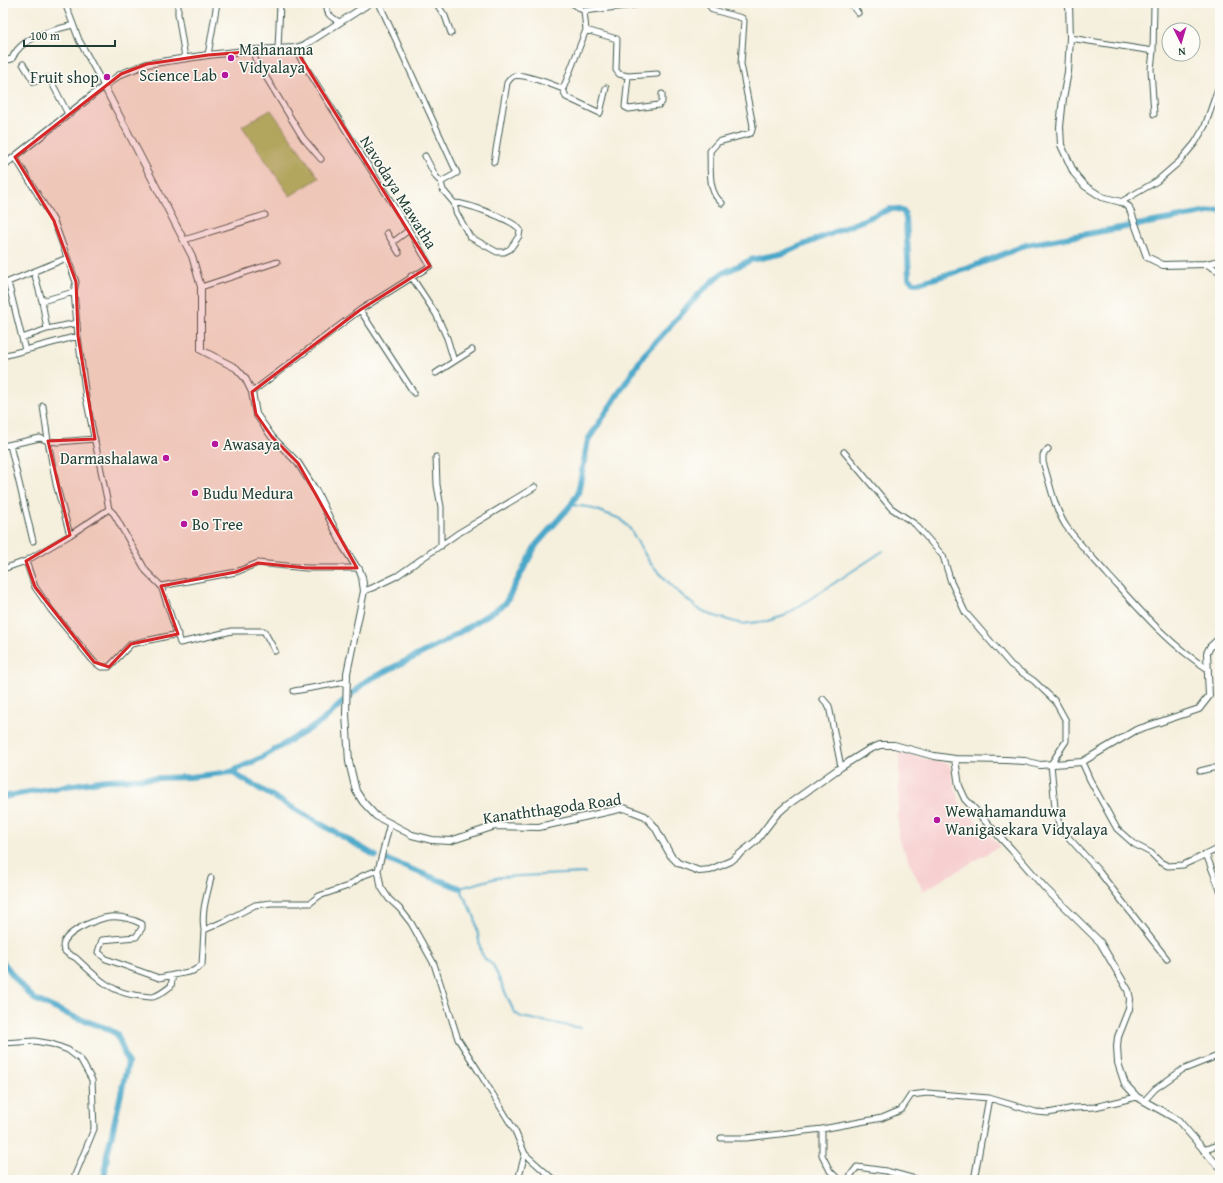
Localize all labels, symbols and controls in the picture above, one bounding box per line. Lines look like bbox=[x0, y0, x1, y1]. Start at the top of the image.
scale bar bbox=[24, 22, 115, 48]
north arrow bbox=[1161, 22, 1201, 62]
text: 100 m bbox=[30, 27, 60, 44]
place label: Mahanama Vidyalaya bbox=[239, 37, 314, 79]
text: N bbox=[1177, 44, 1186, 60]
marker: Mahanama Vidyalaya bbox=[226, 53, 236, 63]
place label: Science Lab bbox=[139, 63, 217, 87]
place label: Fruit shop bbox=[30, 65, 99, 89]
marker: Science Lab bbox=[220, 70, 230, 80]
marker: Fruit shop bbox=[102, 72, 112, 82]
street label: Navodaya Mawatha bbox=[354, 131, 444, 254]
place label: Awasaya bbox=[223, 432, 280, 456]
marker: Awasaya bbox=[210, 439, 220, 449]
place label: Darmashalawa bbox=[60, 446, 158, 470]
marker: Darmashalawa bbox=[161, 453, 171, 463]
place label: Budu Medura bbox=[203, 481, 294, 505]
marker: Budu Medura bbox=[190, 488, 200, 498]
place label: Bo Tree bbox=[192, 512, 243, 536]
marker: Bo Tree bbox=[179, 519, 189, 529]
street label: Kanaththagoda Road bbox=[481, 786, 623, 830]
place label: Wewahamanduwa Wanigasekara Vidyalaya bbox=[945, 799, 1108, 841]
marker: Wewahamanduwa Wanigasekara Vidyalaya bbox=[932, 815, 942, 825]

